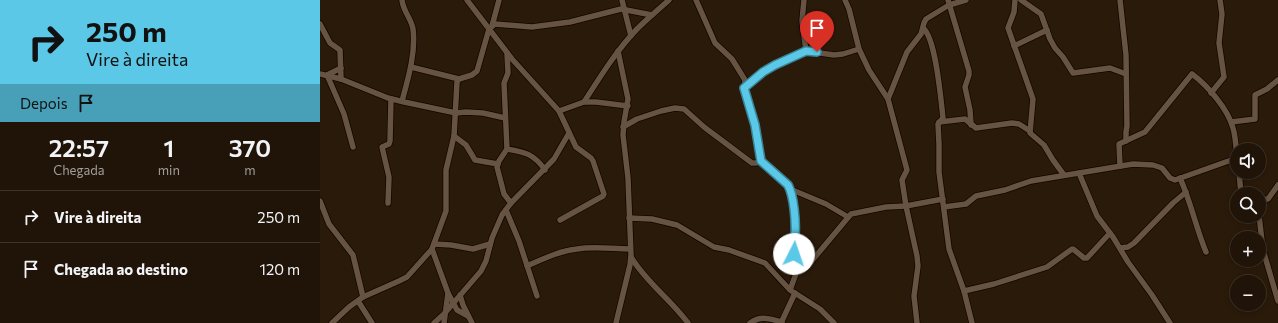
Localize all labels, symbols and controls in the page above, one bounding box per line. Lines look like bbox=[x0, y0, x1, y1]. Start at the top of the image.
pin bbox=[800, 11, 834, 52]
text: 250 m bbox=[86, 14, 167, 48]
icon: right bbox=[20, 16, 72, 68]
icon: arrive bbox=[806, 17, 828, 39]
text: Vire à direita bbox=[86, 48, 188, 70]
icon: arrive bbox=[75, 92, 97, 114]
text: Depois bbox=[20, 94, 67, 112]
text: 22:57 bbox=[49, 133, 109, 162]
text: 1 bbox=[164, 133, 174, 162]
text: 370 bbox=[229, 133, 271, 162]
map controls bbox=[1230, 143, 1266, 311]
button: sound bbox=[1230, 143, 1266, 179]
text: Chegada bbox=[53, 162, 105, 178]
text: min bbox=[158, 162, 180, 178]
text: m bbox=[244, 162, 256, 178]
button: search bbox=[1230, 187, 1266, 223]
icon: right bbox=[20, 206, 42, 228]
text: Vire à direita bbox=[54, 208, 142, 226]
text: 250 m bbox=[257, 208, 300, 226]
button: + bbox=[1230, 231, 1266, 267]
position arrow bbox=[773, 233, 815, 275]
icon: arrive bbox=[20, 258, 42, 280]
text: Chegada ao destino bbox=[54, 260, 188, 278]
text: 120 m bbox=[260, 260, 300, 278]
button: − bbox=[1230, 275, 1266, 311]

